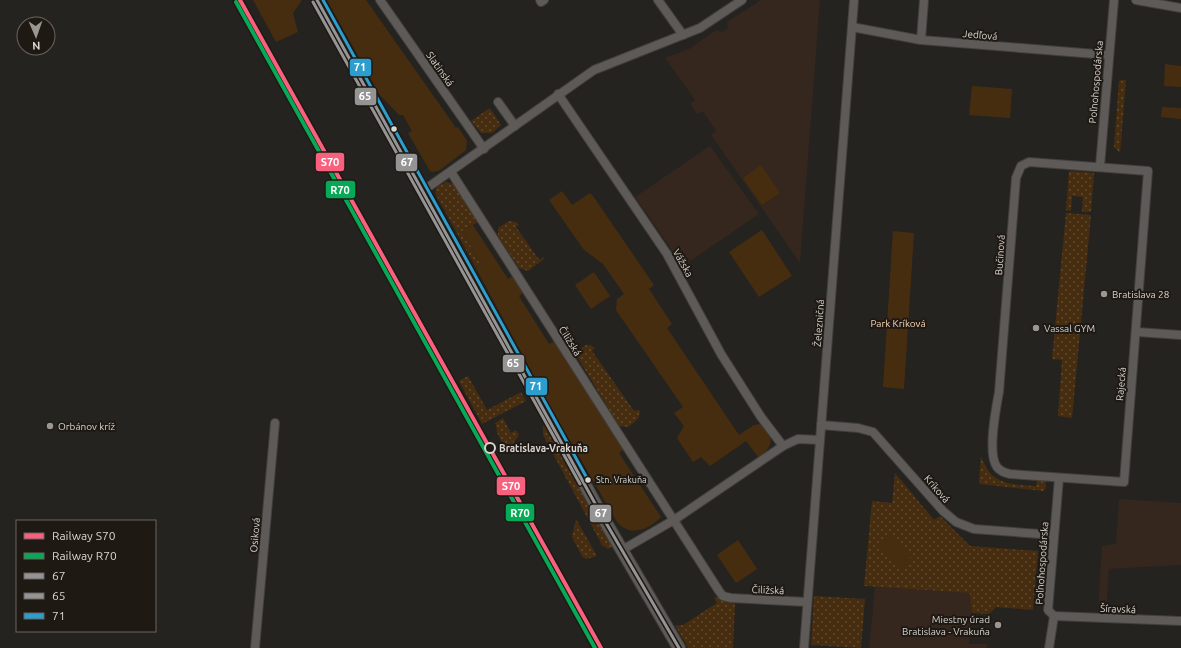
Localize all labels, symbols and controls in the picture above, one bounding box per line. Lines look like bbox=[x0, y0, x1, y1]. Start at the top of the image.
north arrow bbox=[16, 16, 56, 56]
street label: Jedľová bbox=[962, 28, 998, 42]
text: N bbox=[32, 40, 41, 52]
street label: Poľnohospodárska bbox=[1087, 40, 1105, 124]
street label: Slatinská bbox=[424, 50, 456, 88]
line badge: 71 bbox=[349, 58, 372, 77]
text: 71 bbox=[354, 61, 366, 73]
line badge: 65 bbox=[354, 87, 377, 106]
text: 65 bbox=[359, 90, 371, 102]
unlabelled marker bbox=[389, 124, 399, 134]
line badge: S70 bbox=[315, 152, 345, 172]
line badge: 67 bbox=[395, 153, 418, 172]
text: S70 bbox=[321, 156, 339, 168]
text: 67 bbox=[401, 156, 413, 168]
line badge: R70 bbox=[325, 180, 356, 199]
text: R70 bbox=[330, 184, 350, 196]
street label: Bučinová bbox=[993, 234, 1007, 276]
street label: Vážska bbox=[671, 247, 695, 279]
marker: Bratislava 28 bbox=[1099, 289, 1109, 299]
place label: Bratislava 28 bbox=[1112, 289, 1170, 300]
street label: Železničná bbox=[811, 299, 826, 347]
park label: Park Kríková bbox=[870, 318, 926, 329]
marker: Vassal GYM bbox=[1031, 323, 1041, 333]
place label: Vassal GYM bbox=[1044, 323, 1095, 334]
street label: Čiližská bbox=[557, 324, 584, 358]
line badge: 65 bbox=[502, 354, 525, 373]
text: 65 bbox=[507, 357, 519, 369]
street label: Rajecká bbox=[1114, 367, 1128, 401]
line badge: 71 bbox=[525, 377, 548, 396]
text: 71 bbox=[530, 380, 542, 392]
marker: Orbánov kríž bbox=[45, 421, 55, 431]
place label: Orbánov kríž bbox=[58, 421, 116, 432]
marker: Bratislava-Vrakuňa bbox=[484, 442, 496, 454]
place label: Bratislava-Vrakuňa bbox=[499, 443, 588, 454]
street label: Kríková bbox=[922, 473, 952, 505]
marker: Stn. Vrakuňa bbox=[583, 475, 593, 485]
place label: Stn. Vrakuňa bbox=[596, 475, 647, 485]
line badge: S70 bbox=[496, 476, 526, 496]
text: S70 bbox=[502, 480, 520, 492]
line badge: R70 bbox=[505, 503, 535, 522]
line badge: 67 bbox=[589, 504, 612, 523]
text: R70 bbox=[510, 507, 530, 519]
text: 67 bbox=[595, 507, 607, 519]
street label: Osiková bbox=[248, 517, 262, 553]
legend bbox=[16, 520, 156, 632]
street label: Poľnohospodárska bbox=[1034, 521, 1050, 605]
text: Railway S70 bbox=[52, 529, 116, 542]
text: Railway R70 bbox=[52, 549, 117, 562]
text: 67 bbox=[52, 569, 66, 582]
street label: Čiližská bbox=[751, 583, 785, 596]
text: 65 bbox=[52, 589, 66, 602]
street label: Šíravská bbox=[1100, 602, 1136, 615]
text: 71 bbox=[52, 609, 66, 622]
place label: Miestny úrad Bratislava - Vrakuňa bbox=[902, 614, 990, 637]
marker: Miestny úrad Bratislava - Vrakuňa bbox=[993, 620, 1003, 630]

